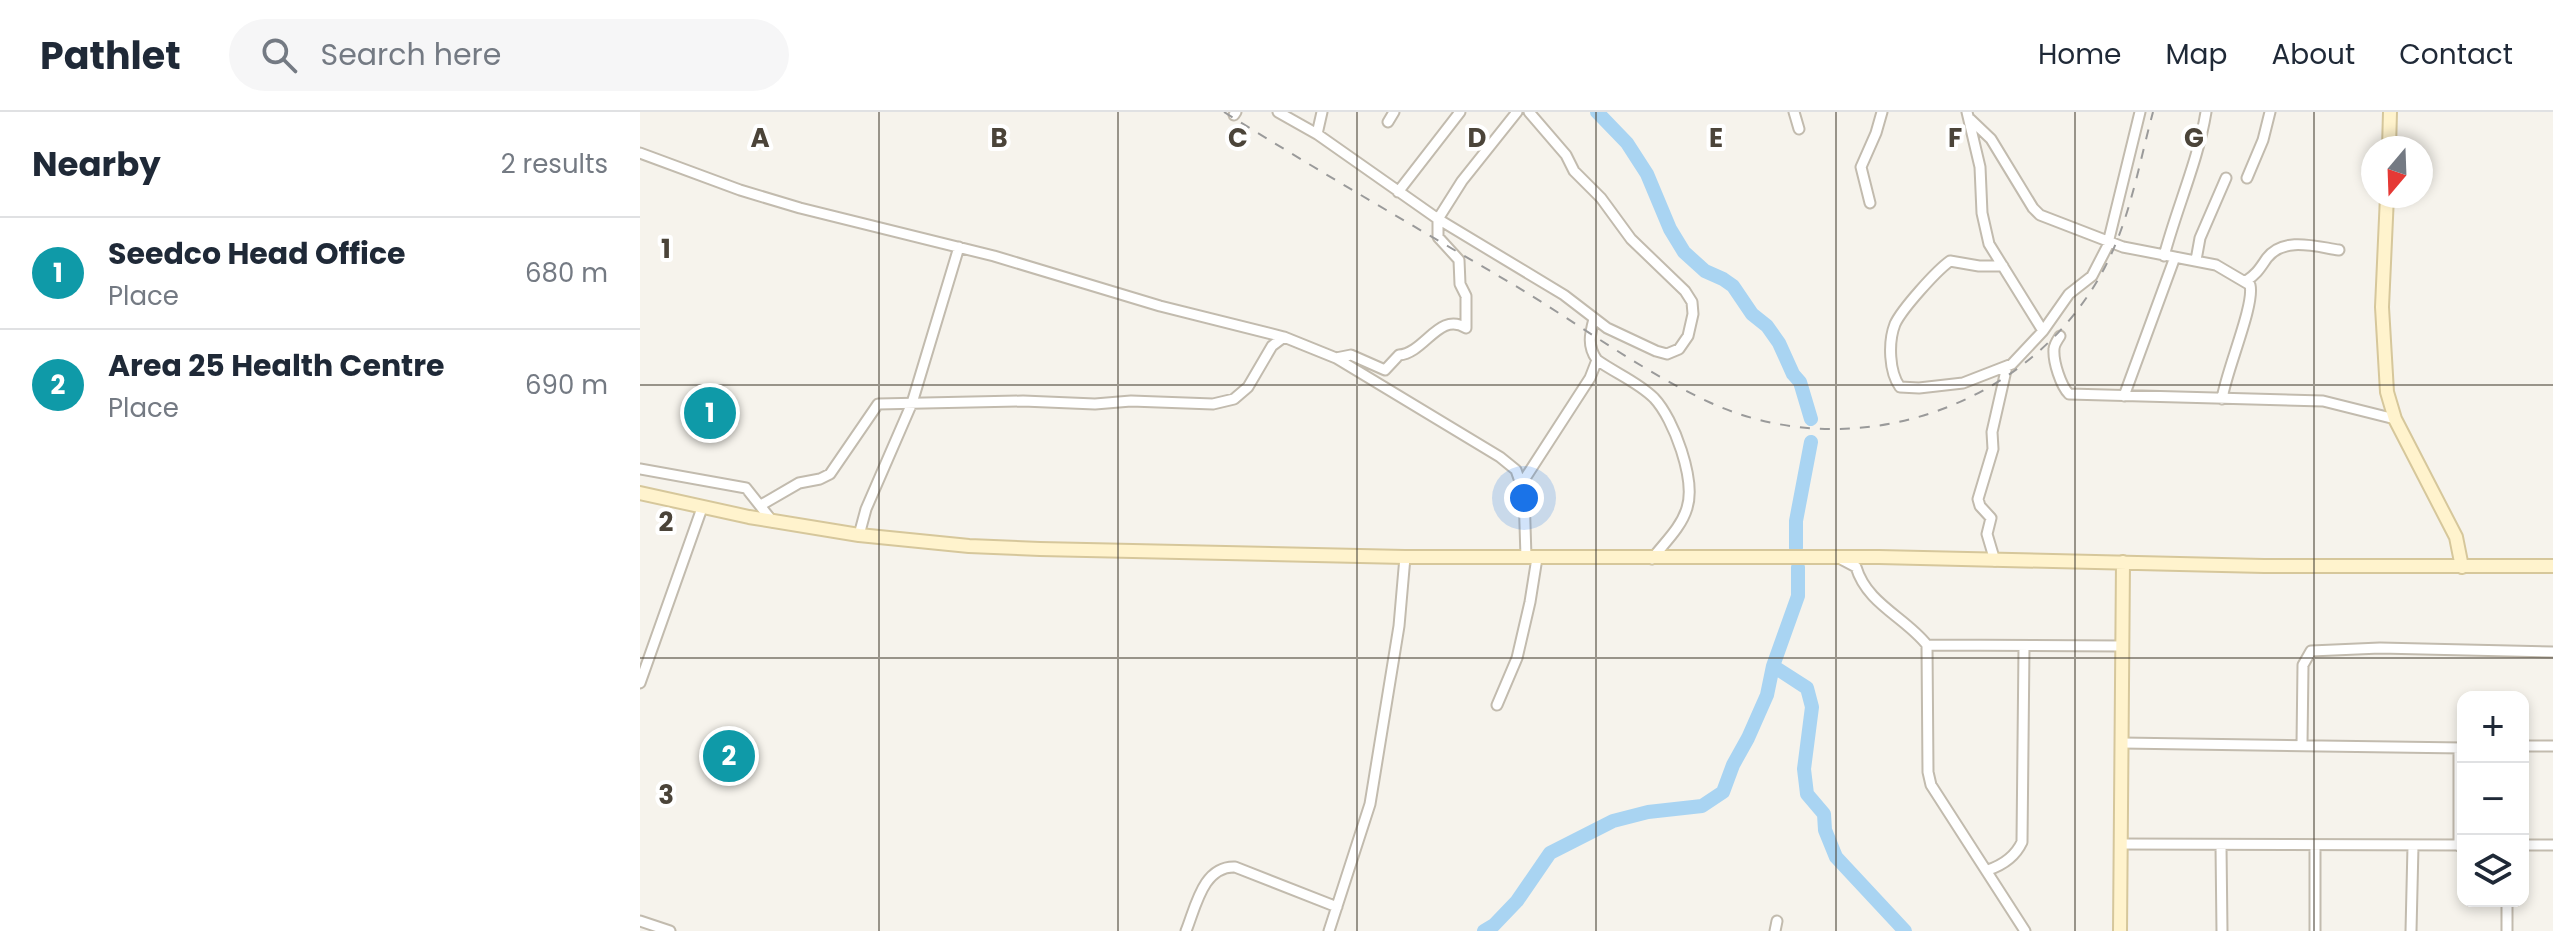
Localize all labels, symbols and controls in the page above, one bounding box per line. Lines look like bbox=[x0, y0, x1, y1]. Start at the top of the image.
search box bbox=[229, 19, 789, 91]
text: Pathlet bbox=[40, 29, 181, 82]
icon: search bbox=[257, 33, 301, 77]
text: Search here bbox=[321, 33, 501, 76]
text: Home bbox=[2038, 35, 2121, 74]
text: Map bbox=[2165, 35, 2227, 74]
text: About bbox=[2271, 35, 2355, 74]
text: Contact bbox=[2399, 35, 2513, 74]
text: A bbox=[750, 120, 770, 156]
text: B bbox=[990, 120, 1008, 156]
text: C bbox=[1228, 120, 1248, 156]
text: D bbox=[1468, 120, 1487, 156]
text: E bbox=[1709, 120, 1723, 156]
text: F bbox=[1948, 120, 1962, 156]
text: G bbox=[2184, 120, 2204, 156]
north arrow bbox=[2361, 136, 2433, 208]
text: Nearby bbox=[32, 140, 161, 188]
text: 2 results bbox=[501, 146, 608, 182]
text: 1 bbox=[661, 231, 671, 267]
text: Seedco Head Office bbox=[108, 232, 406, 275]
text: 1 bbox=[53, 255, 63, 291]
text: 680 m bbox=[525, 255, 608, 291]
text: Place bbox=[108, 278, 179, 314]
text: Area 25 Health Centre bbox=[108, 344, 445, 387]
text: 2 bbox=[51, 367, 65, 403]
text: 690 m bbox=[525, 367, 608, 403]
pin: 1 bbox=[684, 383, 736, 443]
text: Place bbox=[108, 390, 179, 426]
your location bbox=[1504, 478, 1544, 518]
text: 2 bbox=[659, 504, 674, 540]
map controls bbox=[2457, 691, 2529, 907]
button: + bbox=[2457, 691, 2529, 763]
pin: 2 bbox=[703, 726, 755, 786]
button: − bbox=[2457, 763, 2529, 835]
text: 3 bbox=[658, 777, 674, 813]
button: layers bbox=[2457, 835, 2529, 907]

